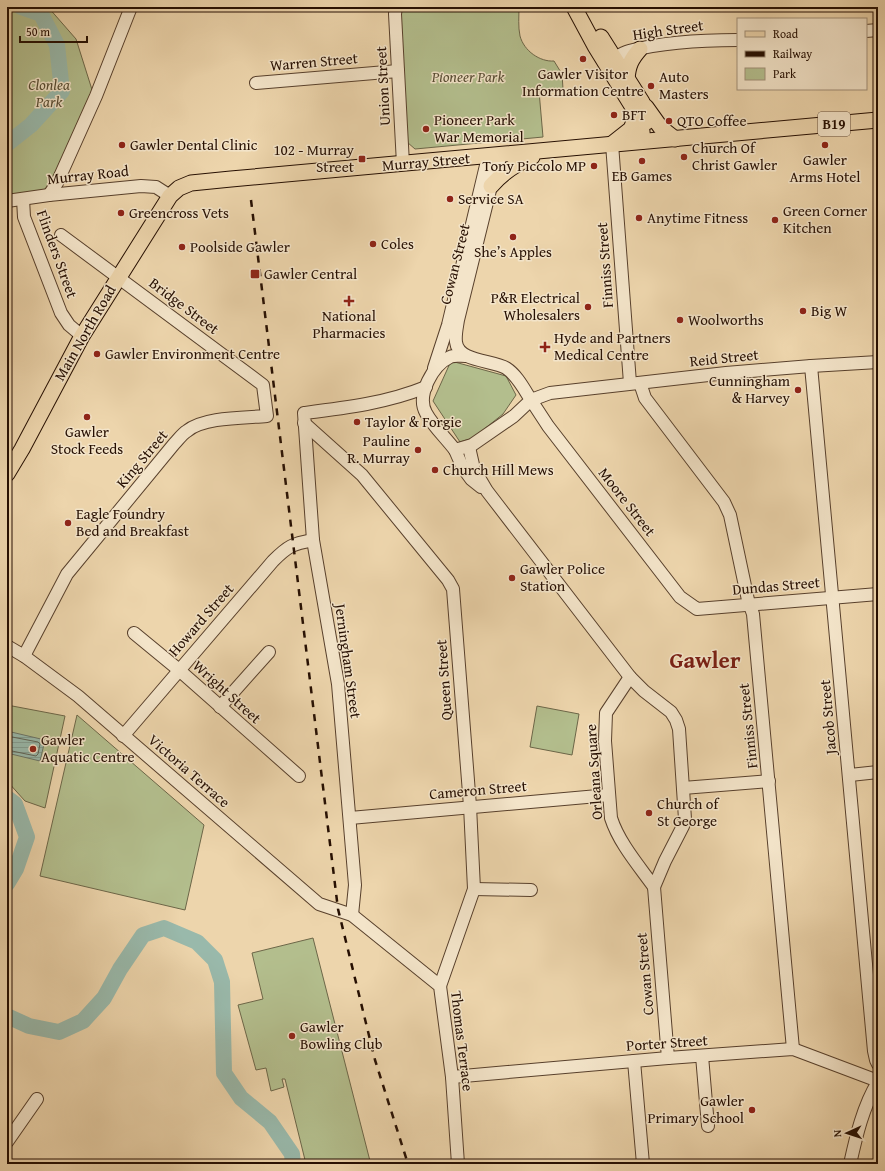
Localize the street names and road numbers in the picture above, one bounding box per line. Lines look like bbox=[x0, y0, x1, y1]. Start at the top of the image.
street label: High Street bbox=[631, 14, 705, 45]
street label: Union Street bbox=[370, 45, 395, 126]
street label: Warren Street bbox=[269, 47, 359, 76]
road number: B19 bbox=[818, 112, 850, 136]
street label: Murray Street bbox=[381, 147, 472, 176]
street label: Murray Road bbox=[46, 160, 130, 189]
street label: Flinders Street bbox=[32, 207, 83, 302]
street label: Cowan Street bbox=[434, 221, 475, 307]
street label: Finniss Street bbox=[591, 221, 618, 309]
street label: Bridge Street bbox=[145, 272, 224, 339]
street label: Main North Road bbox=[49, 281, 121, 384]
street label: Reid Street bbox=[688, 343, 760, 372]
street label: King Street bbox=[111, 424, 173, 492]
street label: Moore Street bbox=[594, 463, 661, 541]
street label: Dundas Street bbox=[731, 571, 821, 600]
street label: Howard Street bbox=[163, 578, 239, 661]
street label: Jerningham Street bbox=[330, 600, 367, 720]
street label: Queen Street bbox=[430, 638, 457, 721]
street label: Wright Street bbox=[189, 655, 267, 729]
street label: Jacob Street bbox=[814, 678, 841, 757]
street label: Finniss Street bbox=[733, 682, 762, 770]
street label: Orleana Square bbox=[580, 723, 607, 821]
street label: Victoria Terrace bbox=[144, 729, 235, 812]
street label: Cameron Street bbox=[428, 775, 528, 804]
street label: Cowan Street bbox=[630, 931, 659, 1016]
street label: Thomas Terrace bbox=[446, 990, 479, 1092]
street label: Porter Street bbox=[625, 1029, 709, 1056]

